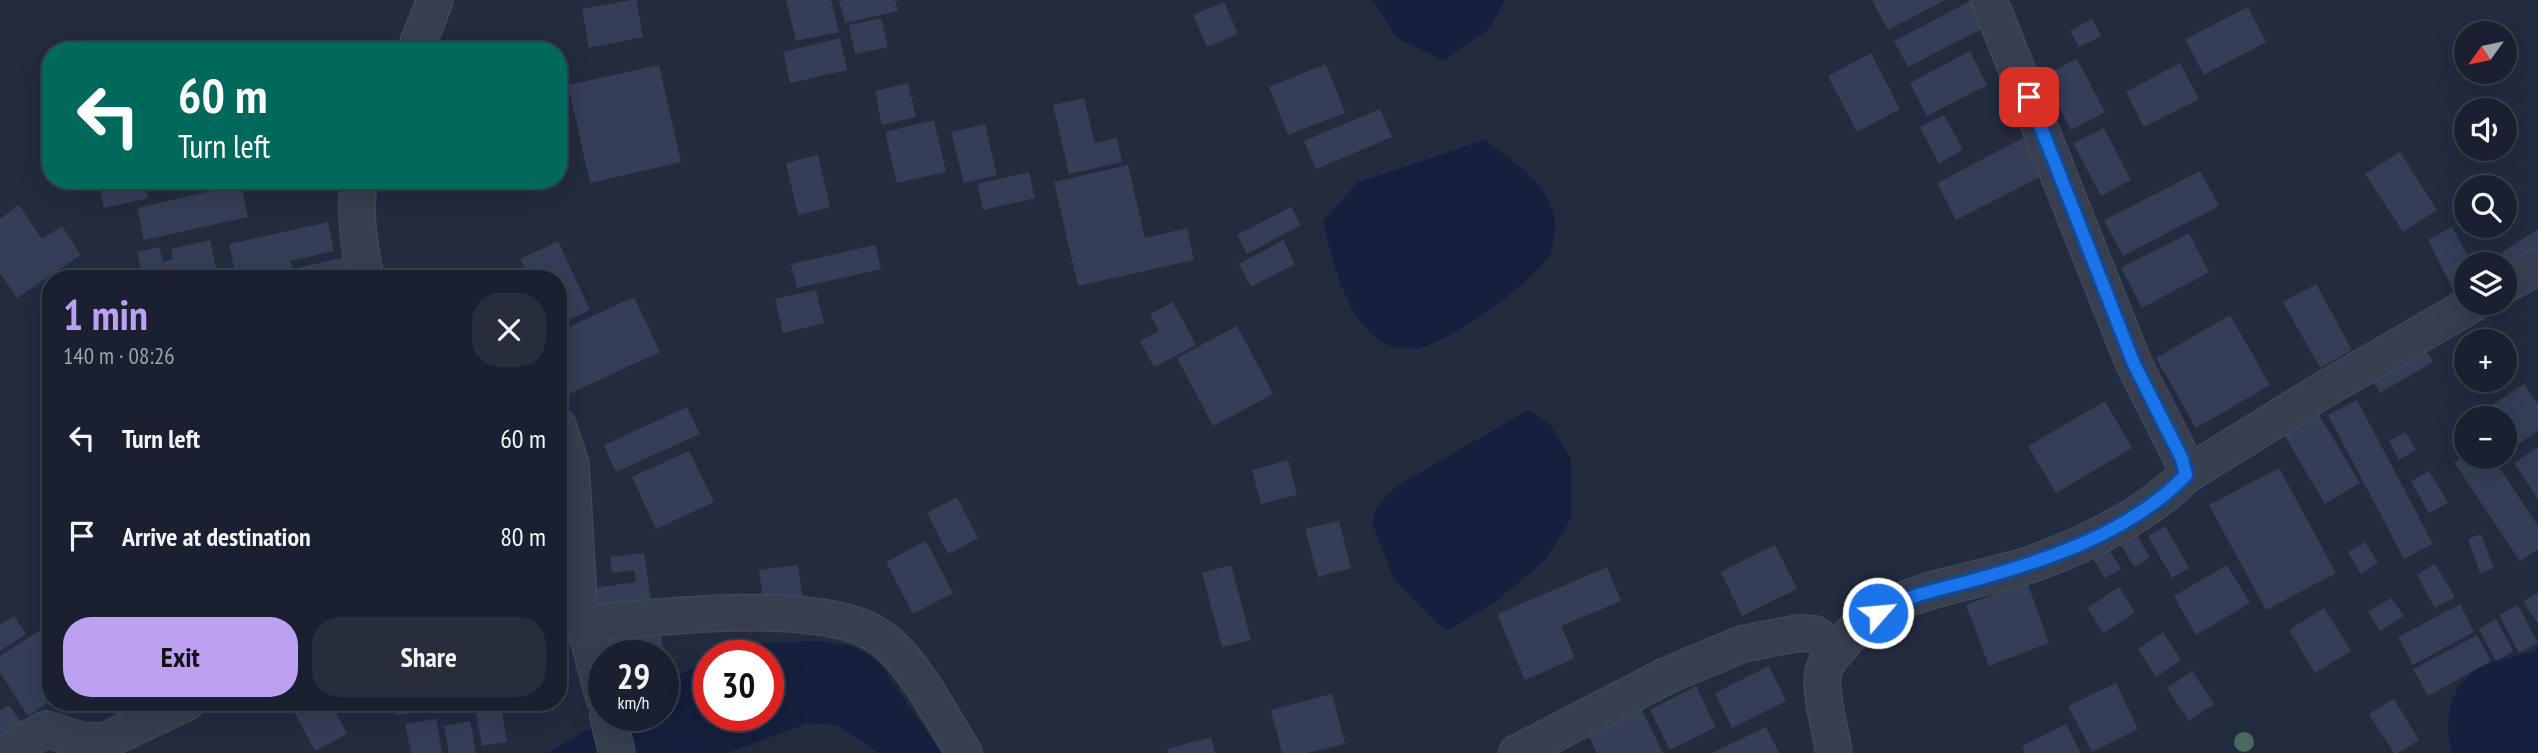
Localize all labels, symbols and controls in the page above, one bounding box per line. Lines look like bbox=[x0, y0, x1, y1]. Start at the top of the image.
north arrow bbox=[2454, 21, 2516, 84]
map controls bbox=[2454, 21, 2517, 469]
text: 60 m bbox=[178, 63, 267, 127]
pin bbox=[1999, 67, 2059, 127]
icon: left bbox=[63, 70, 154, 161]
icon: arrive bbox=[2010, 78, 2048, 116]
button: sound bbox=[2454, 98, 2517, 161]
text: Turn left bbox=[178, 125, 270, 167]
button: search bbox=[2454, 175, 2517, 238]
button: layers bbox=[2454, 252, 2517, 315]
text: 1 min bbox=[63, 287, 148, 342]
button: close bbox=[472, 293, 546, 367]
button: + bbox=[2454, 329, 2517, 392]
text: 140 m · 08:26 bbox=[63, 341, 175, 370]
button: − bbox=[2454, 406, 2517, 469]
icon: left bbox=[63, 419, 101, 457]
text: Turn left bbox=[122, 422, 200, 455]
text: 60 m bbox=[500, 422, 546, 455]
icon: arrive bbox=[63, 517, 101, 555]
text: Arrive at destination bbox=[122, 520, 311, 553]
text: 80 m bbox=[500, 520, 546, 553]
position arrow bbox=[1841, 576, 1915, 650]
button: Exit bbox=[63, 617, 298, 697]
button: Share bbox=[312, 617, 546, 697]
speed limit sign: 30 bbox=[693, 640, 784, 731]
text: 29 bbox=[617, 653, 650, 699]
text: km/h bbox=[618, 691, 649, 714]

